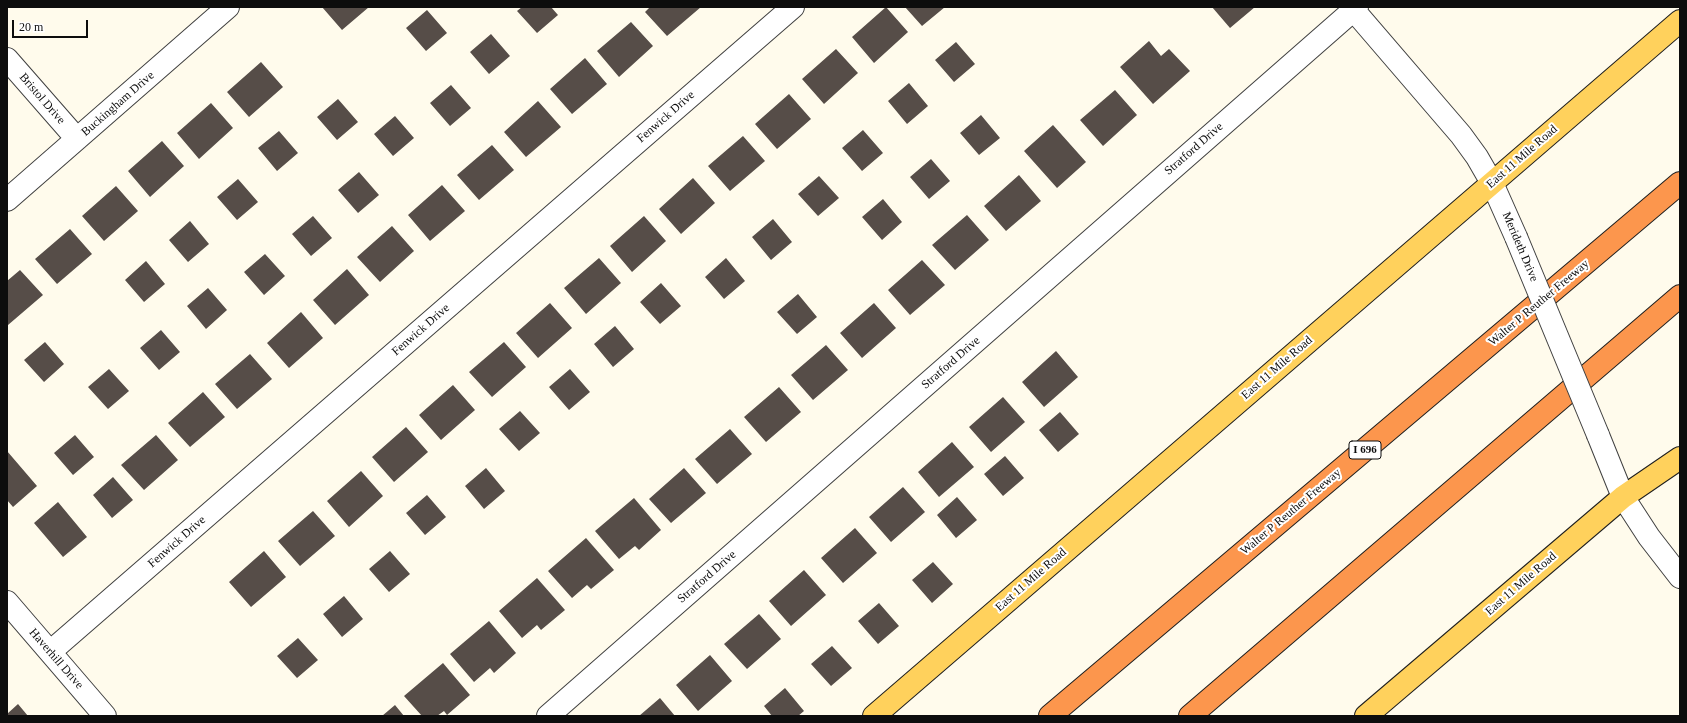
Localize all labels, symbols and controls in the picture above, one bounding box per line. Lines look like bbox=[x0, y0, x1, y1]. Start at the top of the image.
scale bar bbox=[14, 12, 90, 38]
text: 20 m bbox=[19, 20, 43, 34]
street label: Buckingham Drive bbox=[79, 69, 157, 139]
street label: Bristol Drive bbox=[16, 71, 68, 127]
street label: Fenwick Drive bbox=[634, 88, 698, 146]
street label: Stratford Drive bbox=[1162, 120, 1226, 178]
street label: East 11 Mile Road bbox=[1484, 122, 1560, 192]
street label: Merideth Drive bbox=[1499, 210, 1541, 284]
street label: Walter P Reuther Freeway bbox=[1486, 257, 1592, 349]
street label: Fenwick Drive bbox=[389, 301, 453, 359]
street label: East 11 Mile Road bbox=[1239, 333, 1315, 403]
street label: Stratford Drive bbox=[919, 334, 983, 392]
road number: I 696 bbox=[1349, 441, 1381, 459]
street label: Walter P Reuther Freeway bbox=[1238, 466, 1344, 558]
street label: Fenwick Drive bbox=[145, 513, 209, 571]
street label: East 11 Mile Road bbox=[993, 545, 1069, 615]
street label: Stratford Drive bbox=[675, 548, 739, 606]
street label: East 11 Mile Road bbox=[1483, 549, 1559, 619]
street label: Haverhill Drive bbox=[26, 626, 86, 692]

